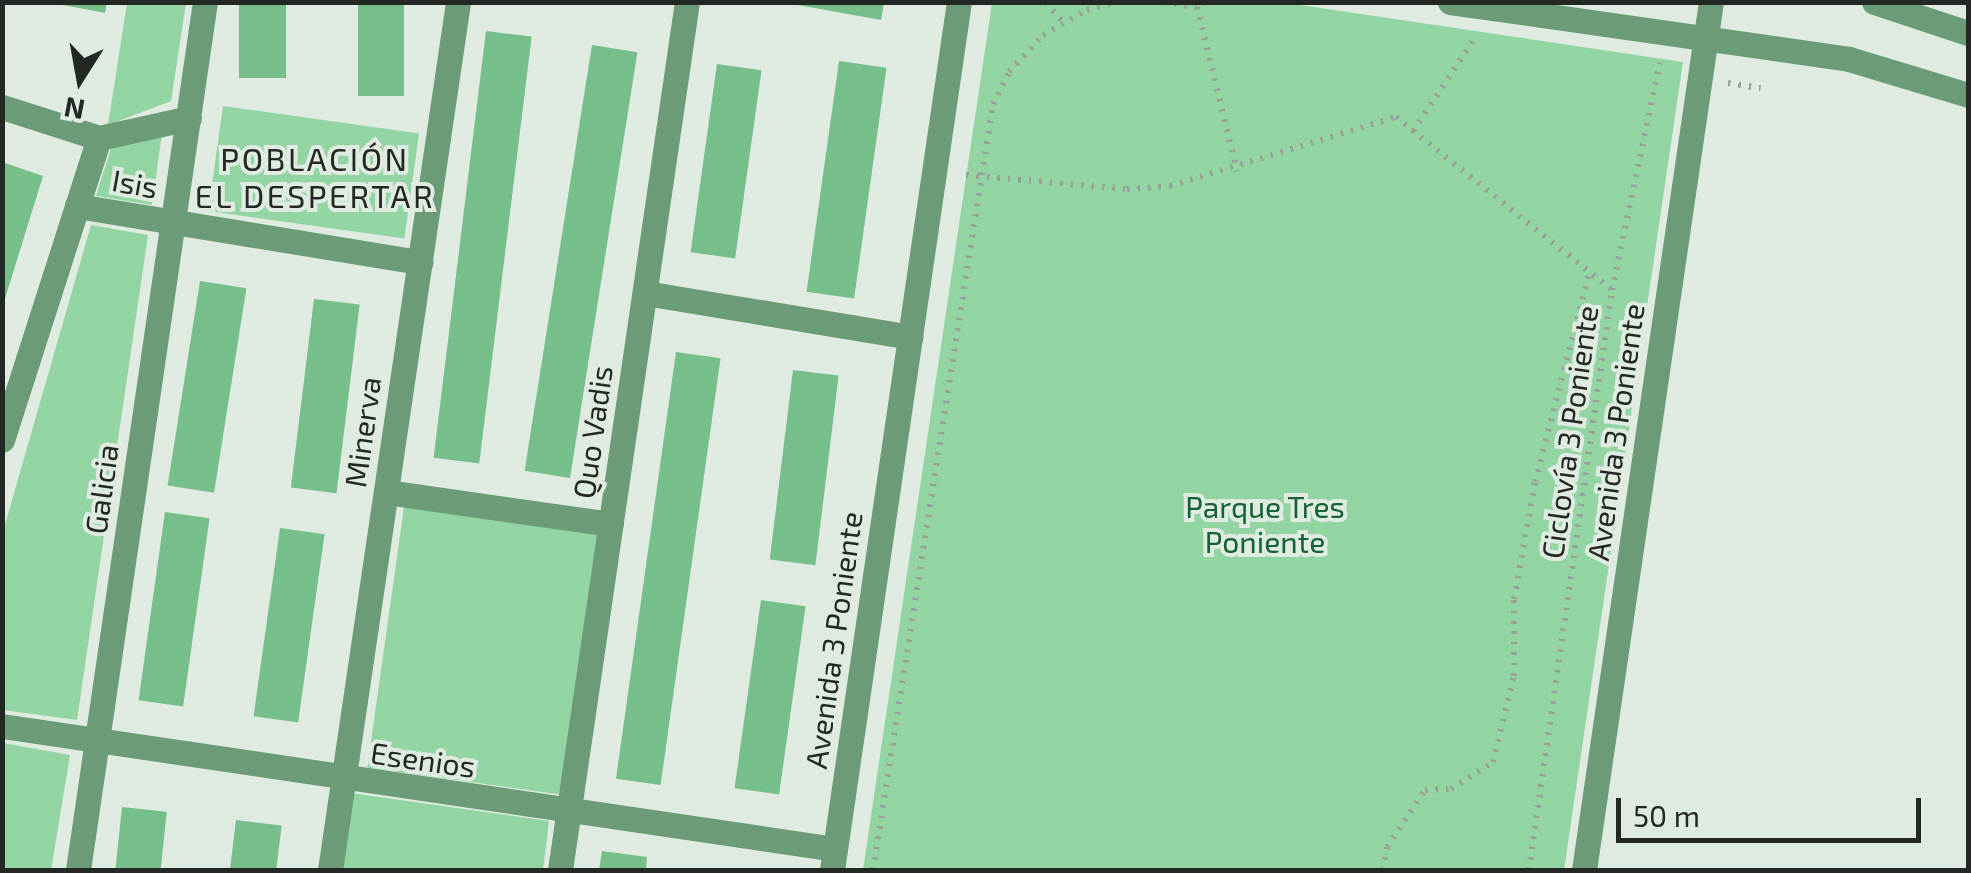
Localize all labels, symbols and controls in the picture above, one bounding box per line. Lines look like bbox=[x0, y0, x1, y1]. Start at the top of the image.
north arrow bbox=[30, 30, 130, 130]
text: N bbox=[61, 91, 87, 128]
district label: POBLACIÓN EL DESPERTAR bbox=[194, 140, 436, 215]
street label: Isis bbox=[109, 161, 161, 205]
street label: Avenida 3 Poniente bbox=[1579, 301, 1651, 563]
street label: Ciclovía 3 Poniente bbox=[1533, 303, 1605, 561]
street label: Quo Vadis bbox=[565, 363, 619, 501]
street label: Minerva bbox=[336, 374, 388, 490]
street label: Galicia bbox=[77, 442, 125, 536]
park label: Parque Tres Poniente bbox=[1185, 488, 1345, 558]
street label: Avenida 3 Poniente bbox=[797, 509, 869, 771]
street label: Esenios bbox=[368, 734, 478, 784]
scale bar bbox=[1621, 778, 1926, 840]
text: 50 m bbox=[1633, 797, 1700, 833]

